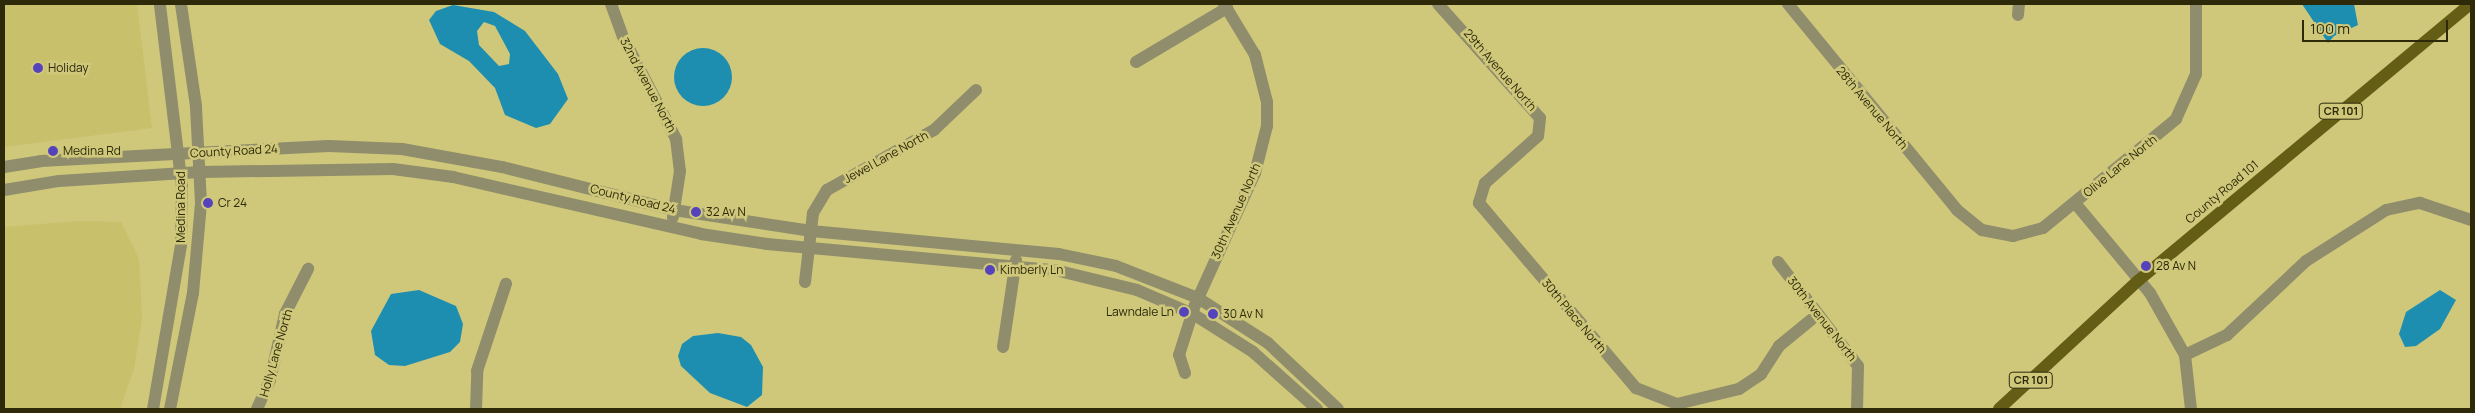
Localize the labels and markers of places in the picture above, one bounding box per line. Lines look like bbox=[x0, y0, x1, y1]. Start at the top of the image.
place label: Holiday bbox=[48, 61, 89, 75]
marker: Holiday bbox=[32, 62, 44, 74]
place label: Medina Rd bbox=[63, 144, 121, 158]
marker: Medina Rd bbox=[47, 145, 59, 157]
place label: Cr 24 bbox=[218, 196, 247, 210]
marker: Cr 24 bbox=[202, 197, 214, 209]
place label: 32 Av N bbox=[706, 205, 746, 219]
marker: 32 Av N bbox=[690, 206, 702, 218]
place label: 28 Av N bbox=[2156, 259, 2196, 273]
marker: 28 Av N bbox=[2140, 260, 2152, 272]
place label: Kimberly Ln bbox=[1000, 263, 1063, 277]
marker: Kimberly Ln bbox=[984, 264, 996, 276]
place label: Lawndale Ln bbox=[1106, 305, 1174, 319]
marker: Lawndale Ln bbox=[1178, 306, 1190, 318]
place label: 30 Av N bbox=[1223, 307, 1263, 321]
marker: 30 Av N bbox=[1207, 308, 1219, 320]

